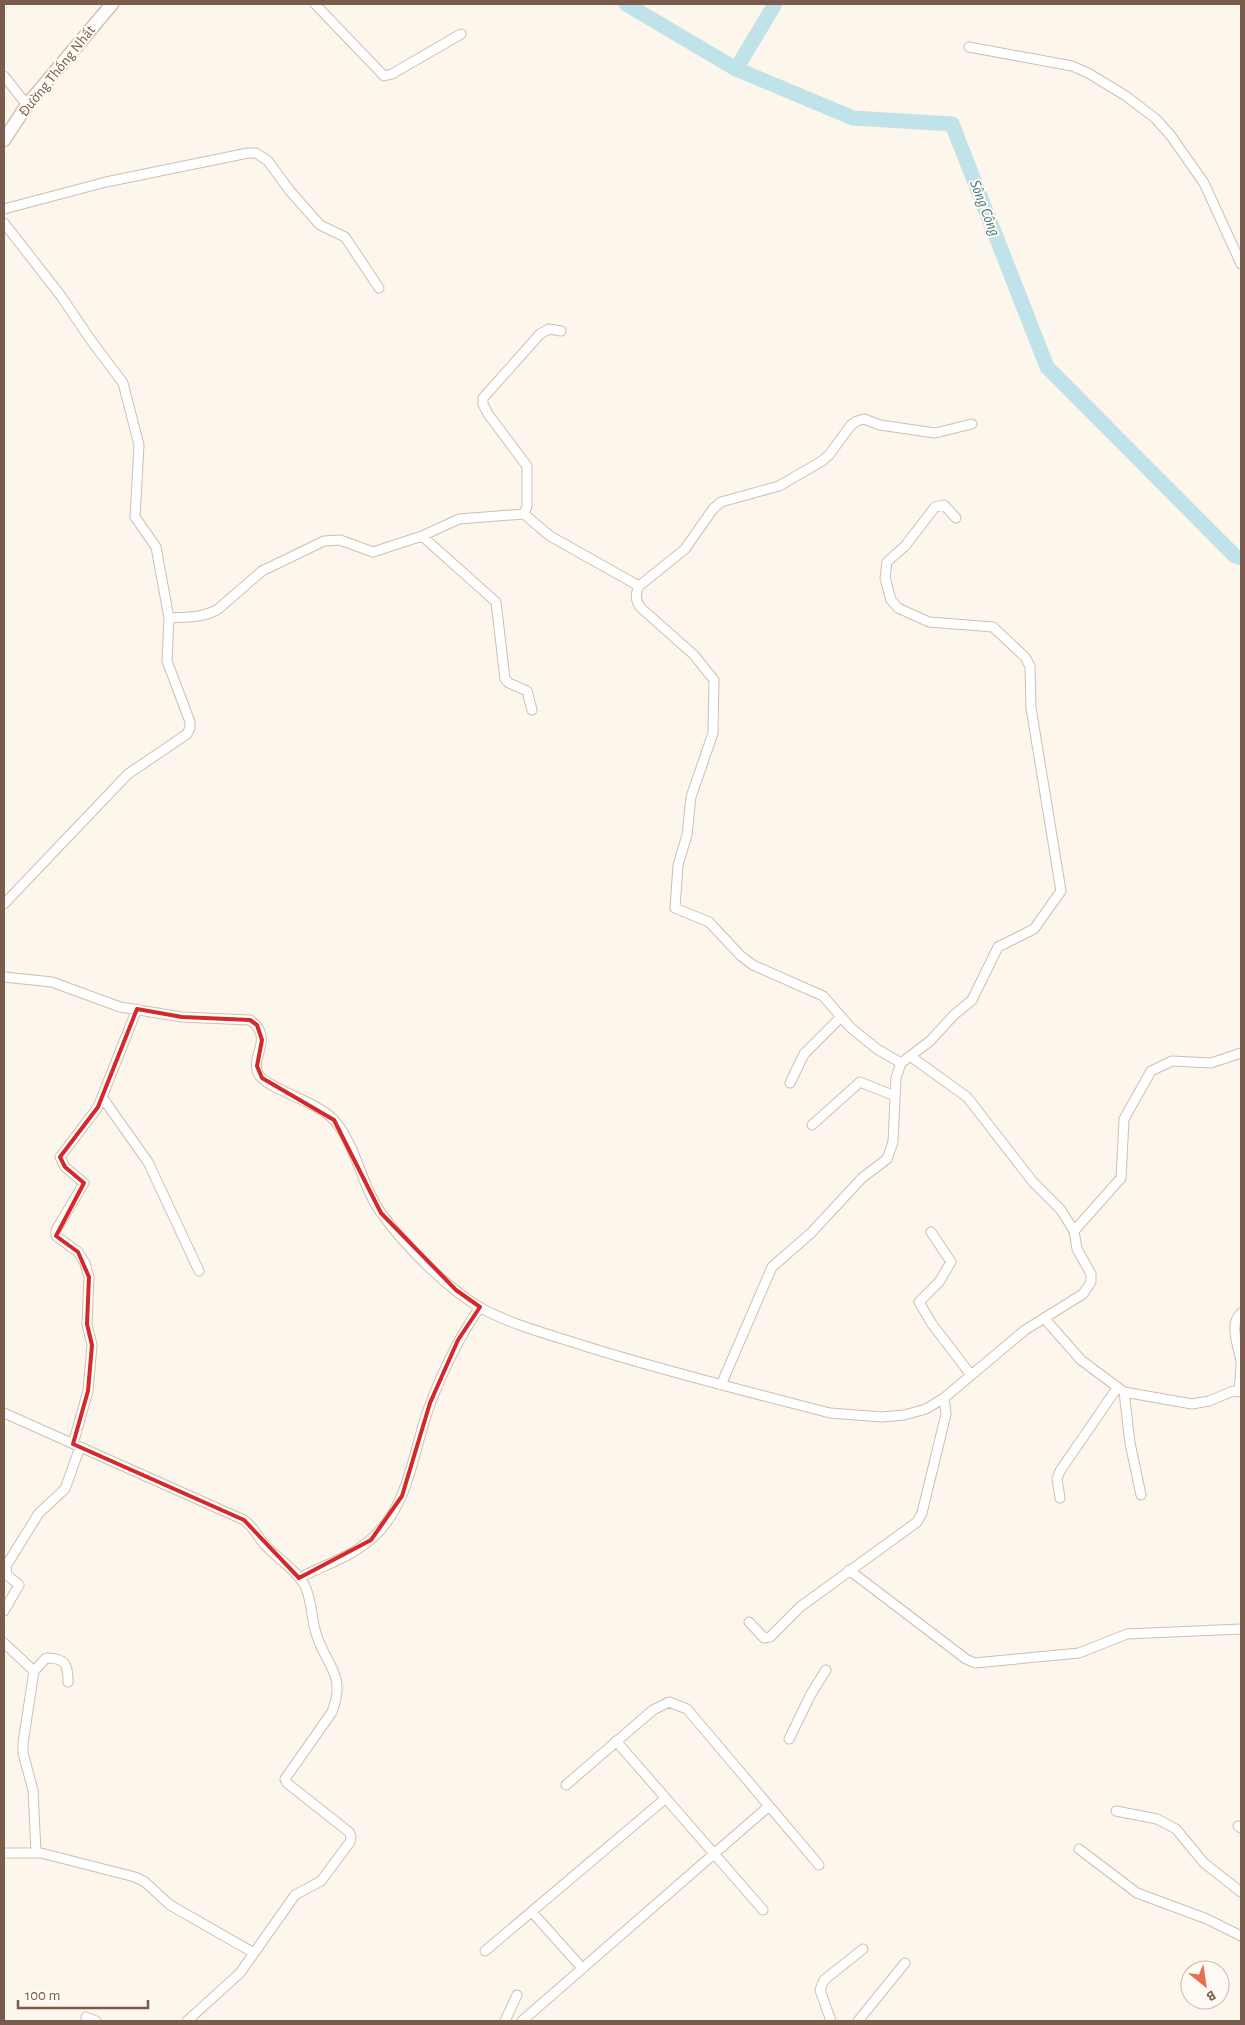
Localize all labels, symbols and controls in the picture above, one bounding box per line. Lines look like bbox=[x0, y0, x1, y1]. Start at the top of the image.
street label: Đường Thống Nhất bbox=[16, 22, 98, 119]
water label: Sông Công bbox=[967, 178, 1003, 238]
north arrow bbox=[1180, 1960, 1230, 2010]
scale bar bbox=[18, 1978, 148, 2010]
text: B bbox=[1204, 1987, 1218, 2003]
text: 100 m bbox=[25, 1988, 60, 2003]

